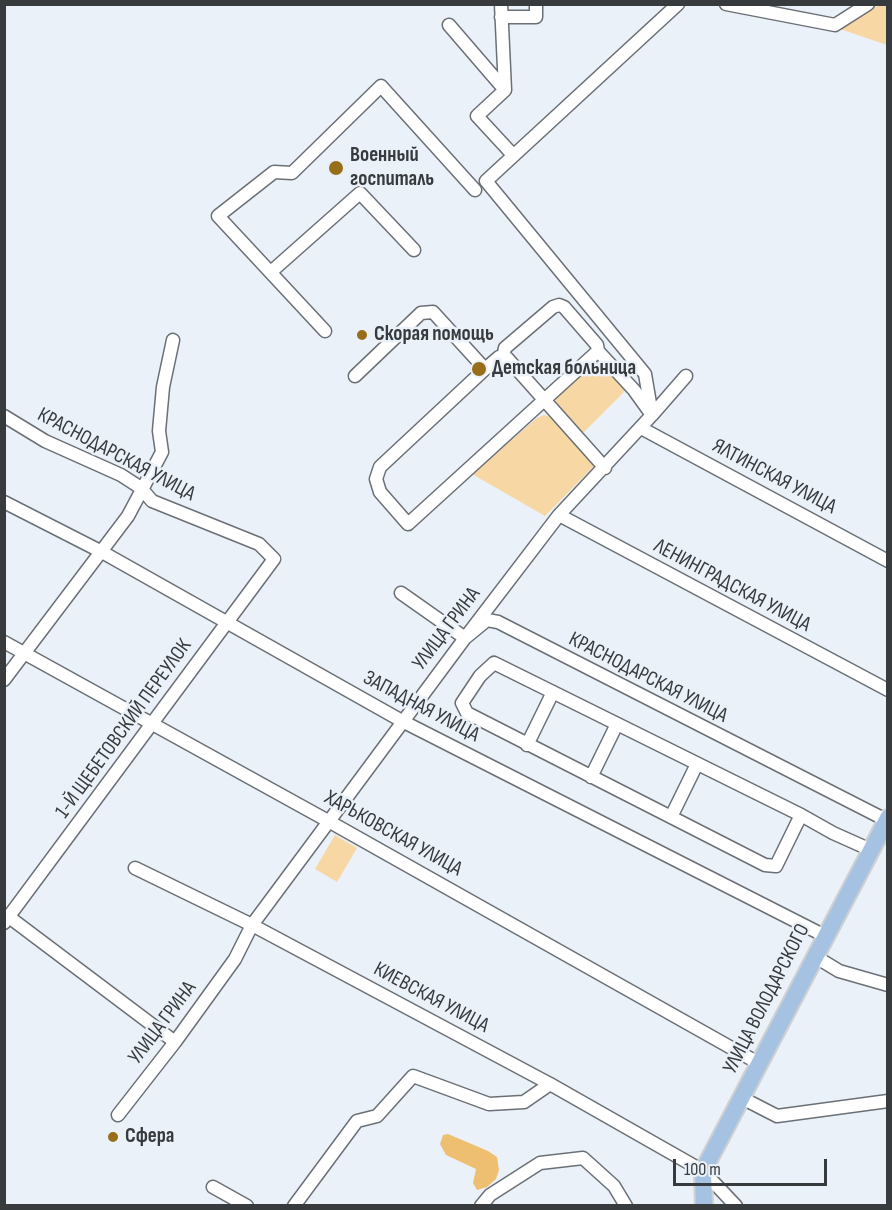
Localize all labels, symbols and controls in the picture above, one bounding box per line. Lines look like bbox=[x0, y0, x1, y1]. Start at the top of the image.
place label: Военный госпиталь bbox=[350, 143, 434, 193]
marker: Военный госпиталь bbox=[327, 159, 345, 177]
place label: Скорая помощь bbox=[374, 322, 494, 348]
marker: Скорая помощь bbox=[355, 328, 369, 342]
place label: Детская больница bbox=[492, 356, 636, 382]
marker: Детская больница bbox=[470, 360, 488, 378]
street label: КРАСНОДАРСКАЯ УЛИЦА bbox=[33, 403, 199, 507]
street label: ЯЛТИНСКАЯ УЛИЦА bbox=[708, 434, 840, 520]
street label: ЛЕНИНГРАДСКАЯ УЛИЦА bbox=[649, 534, 815, 638]
street label: УЛИЦА ГРИНА bbox=[408, 582, 486, 676]
street label: КРАСНОДАРСКАЯ УЛИЦА bbox=[564, 627, 732, 729]
street label: 1-Й ЩЕБЕТОВСКИЙ ПЕРЕУЛОК bbox=[51, 635, 197, 823]
street label: ЗАПАДНАЯ УЛИЦА bbox=[359, 666, 483, 748]
street label: ХАРЬКОВСКАЯ УЛИЦА bbox=[320, 786, 466, 882]
street label: УЛИЦА ВОЛОДАРСКОГО bbox=[718, 920, 816, 1078]
street label: КИЕВСКАЯ УЛИЦА bbox=[369, 957, 493, 1039]
street label: УЛИЦА ГРИНА bbox=[124, 976, 202, 1070]
place label: Сфера bbox=[125, 1124, 174, 1150]
marker: Сфера bbox=[106, 1130, 120, 1144]
scale bar bbox=[676, 1147, 830, 1185]
text: 100 m bbox=[684, 1159, 721, 1180]

